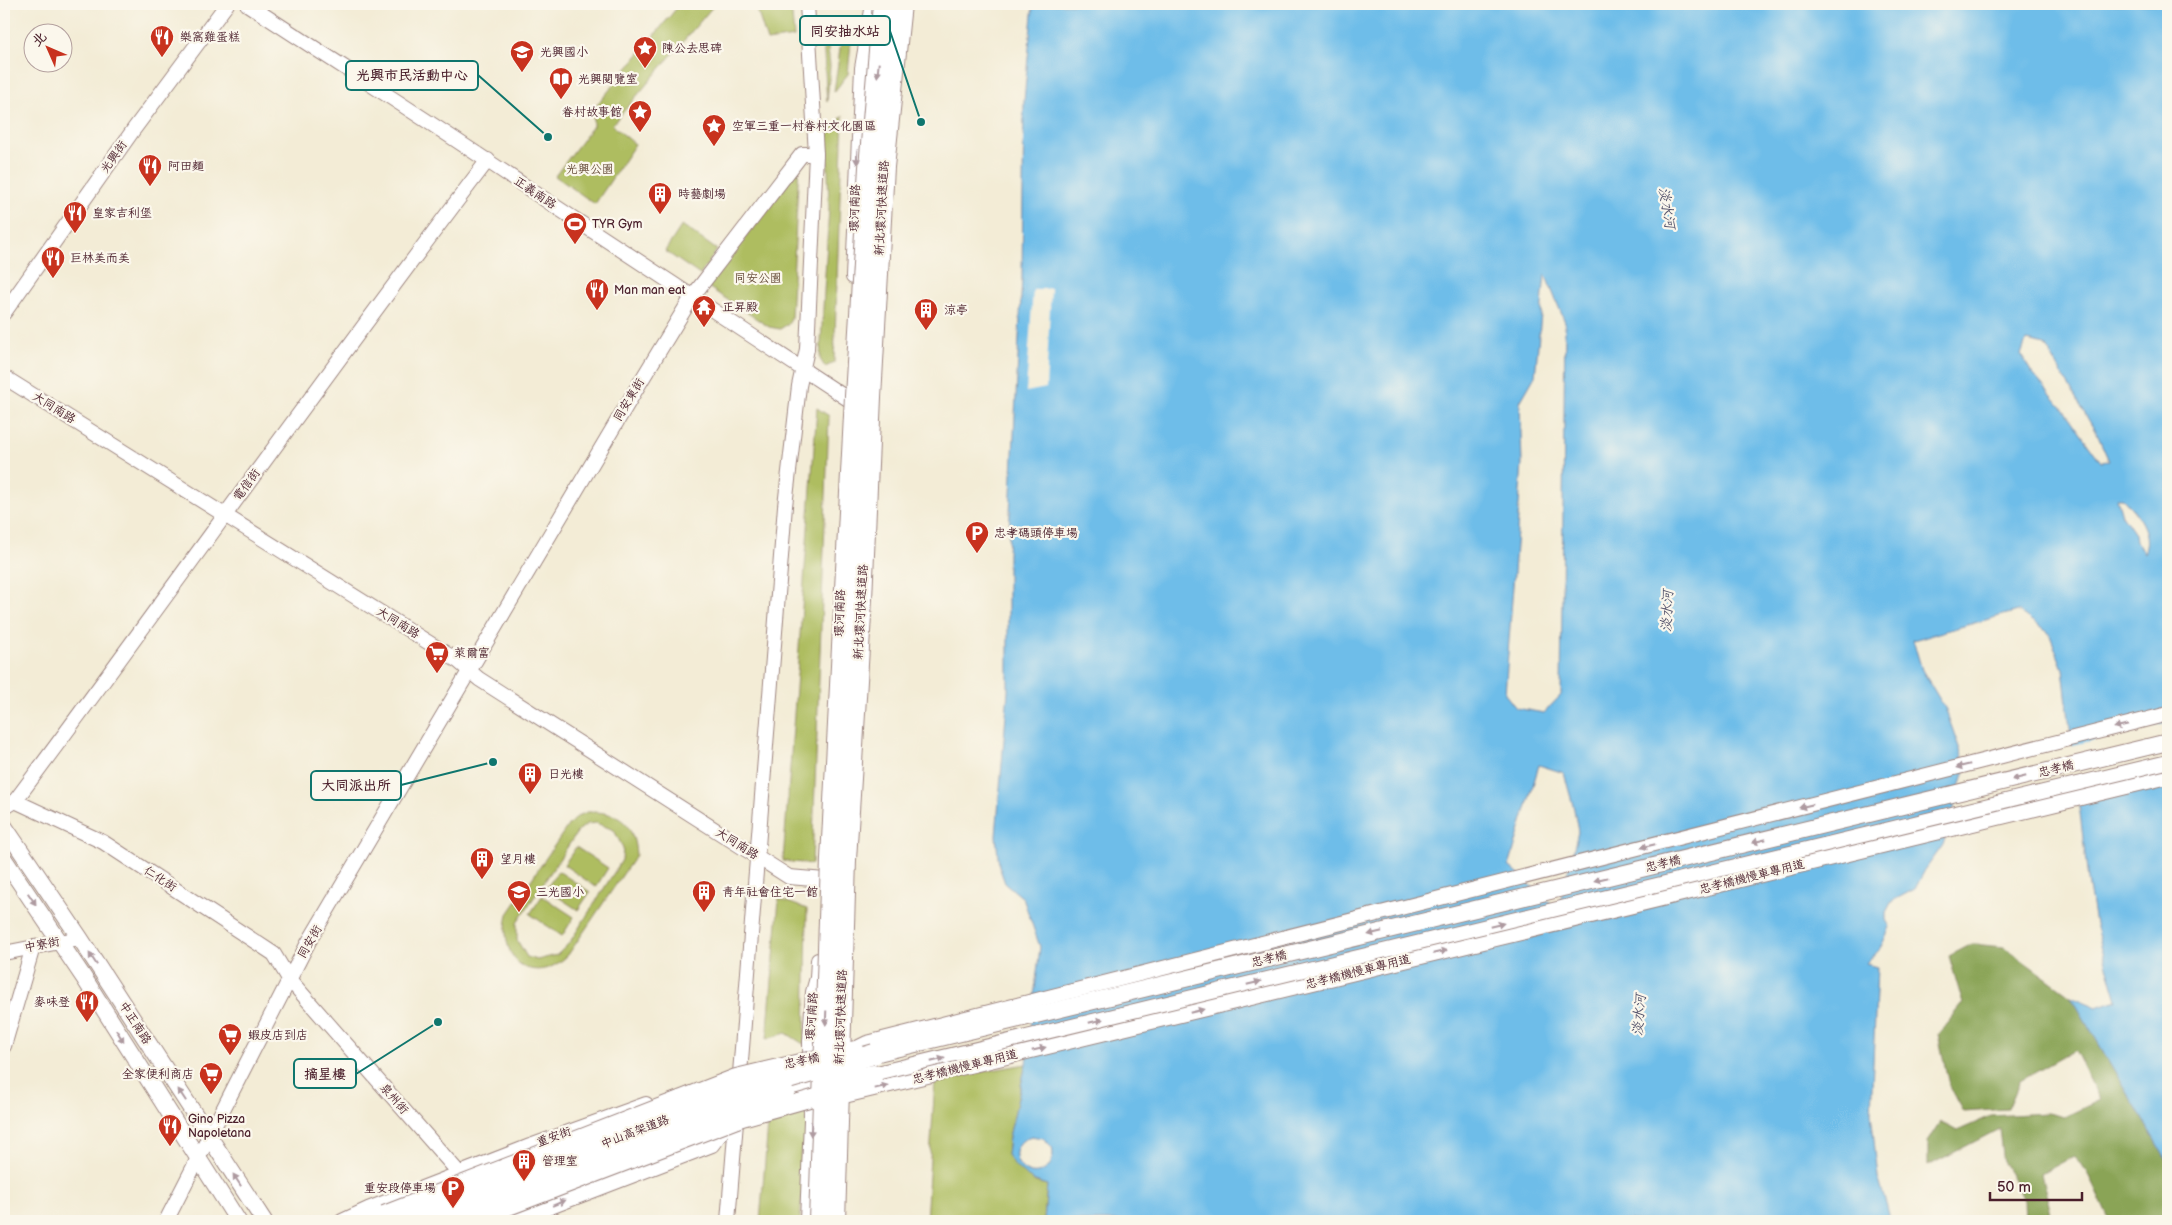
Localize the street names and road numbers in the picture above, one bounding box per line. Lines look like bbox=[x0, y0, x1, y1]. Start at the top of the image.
street label: 光興街 bbox=[98, 138, 130, 176]
street label: 新北環河快速道路 bbox=[872, 160, 892, 256]
street label: 正義南路 bbox=[511, 173, 559, 213]
street label: 環河南路 bbox=[847, 184, 863, 232]
street label: 同安東街 bbox=[610, 376, 648, 424]
street label: 大同南路 bbox=[30, 389, 78, 427]
street label: 電信街 bbox=[230, 466, 264, 504]
street label: 新北環河快速道路 bbox=[851, 564, 871, 660]
street label: 環河南路 bbox=[832, 589, 848, 637]
street label: 大同南路 bbox=[374, 604, 422, 642]
street label: 忠孝橋 bbox=[2037, 757, 2075, 781]
street label: 大同南路 bbox=[713, 825, 761, 863]
street label: 忠孝橋 bbox=[1644, 852, 1682, 876]
street label: 忠孝橋機慢車專用道 bbox=[1698, 857, 1806, 897]
street label: 仁化街 bbox=[141, 863, 179, 895]
street label: 同安街 bbox=[295, 923, 325, 961]
street label: 中寮街 bbox=[23, 934, 61, 956]
street label: 忠孝橋 bbox=[1250, 947, 1288, 971]
street label: 忠孝橋機慢車專用道 bbox=[1304, 952, 1412, 992]
street label: 新北環河快速道路 bbox=[832, 969, 850, 1065]
street label: 環河南路 bbox=[803, 992, 821, 1040]
street label: 中正南路 bbox=[116, 999, 154, 1047]
street label: 忠孝橋機慢車專用道 bbox=[911, 1047, 1019, 1087]
street label: 忠孝橋 bbox=[783, 1050, 821, 1072]
street label: 泉州街 bbox=[377, 1080, 411, 1118]
street label: 中山高架道路 bbox=[599, 1112, 671, 1152]
street label: 重安街 bbox=[535, 1124, 573, 1150]

